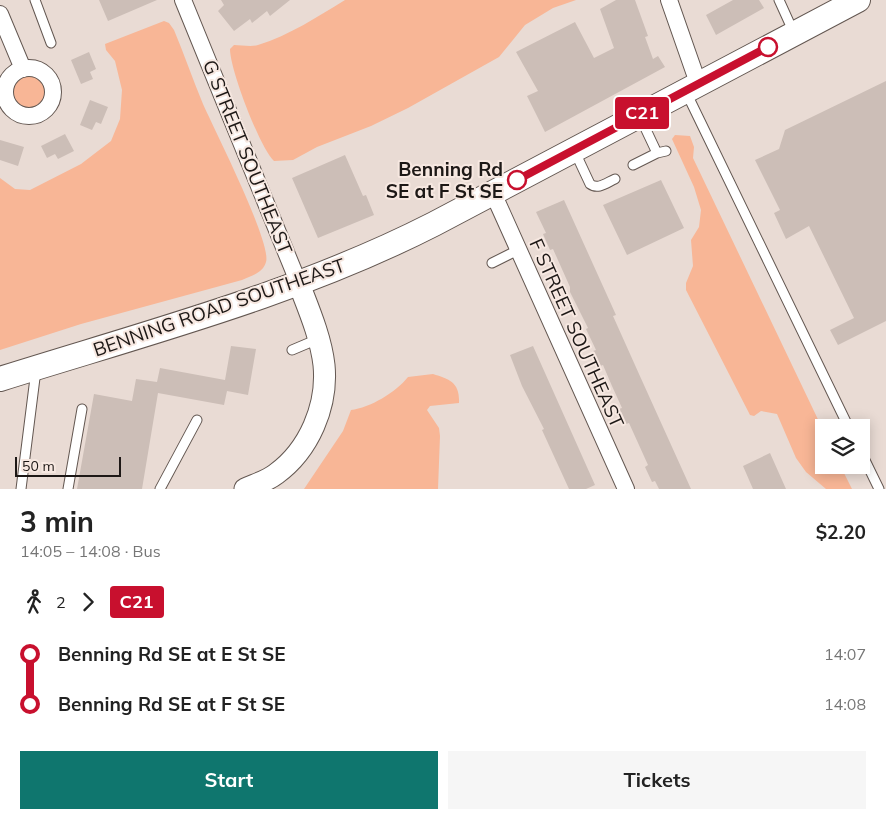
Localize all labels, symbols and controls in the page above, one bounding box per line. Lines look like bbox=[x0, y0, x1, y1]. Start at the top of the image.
unlabelled marker bbox=[758, 37, 778, 57]
street label: G STREET SOUTHEAST bbox=[198, 56, 298, 258]
line badge: C21 bbox=[613, 97, 671, 129]
text: C21 bbox=[625, 101, 659, 124]
place label: Benning Rd SE at F St SE bbox=[386, 157, 503, 203]
marker: Benning Rd SE at F St SE bbox=[507, 170, 527, 190]
street label: F STREET SOUTHEAST bbox=[524, 235, 630, 432]
street label: BENNING ROAD SOUTHEAST bbox=[90, 252, 349, 362]
map controls bbox=[815, 419, 870, 474]
button: layers bbox=[815, 419, 870, 474]
scale bar bbox=[15, 454, 121, 477]
text: 50 m bbox=[22, 457, 55, 475]
text: 3 min bbox=[20, 504, 94, 539]
text: $2.20 bbox=[816, 520, 866, 544]
text: 14:05 – 14:08 · Bus bbox=[20, 541, 161, 561]
icon: walk bbox=[20, 588, 48, 616]
icon: forward bbox=[74, 588, 102, 616]
text: C21 bbox=[120, 590, 154, 613]
text: 2 bbox=[56, 592, 66, 612]
text: Benning Rd SE at E St SE bbox=[58, 642, 286, 666]
text: 14:07 bbox=[824, 644, 866, 664]
text: Benning Rd SE at F St SE bbox=[58, 692, 285, 716]
text: 14:08 bbox=[824, 694, 866, 714]
button: Start bbox=[20, 751, 438, 809]
button: Tickets bbox=[448, 751, 866, 809]

